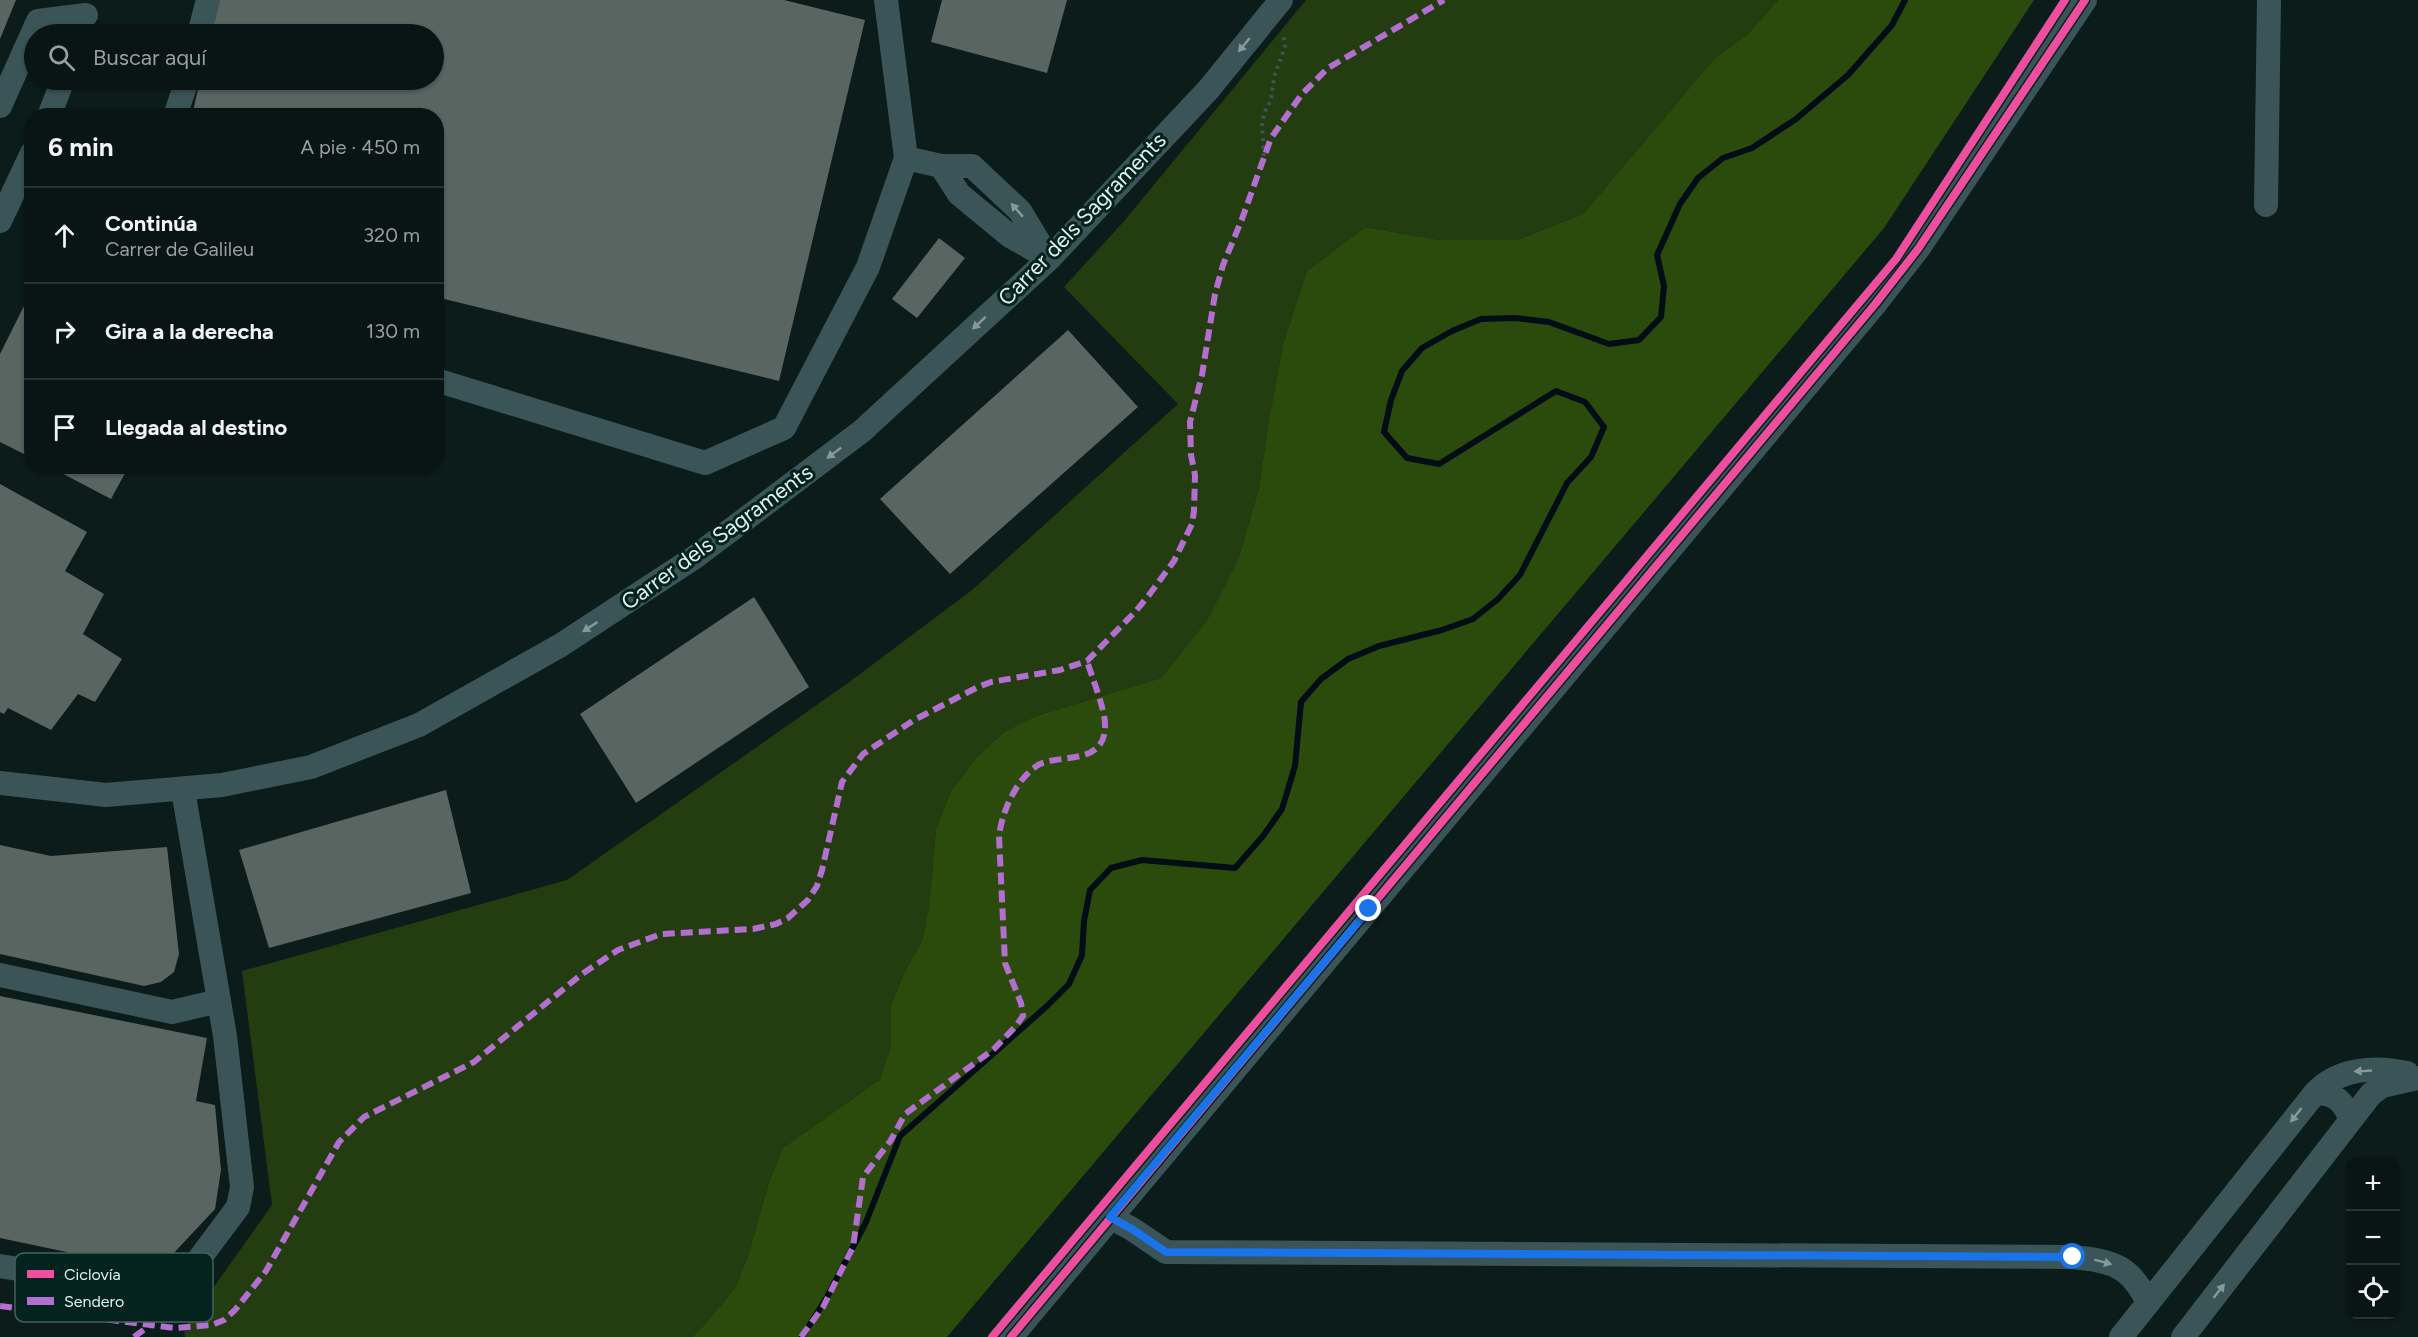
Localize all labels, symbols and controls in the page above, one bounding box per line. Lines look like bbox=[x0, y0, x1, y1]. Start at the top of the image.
search box bbox=[24, 24, 444, 90]
one-way arrow bbox=[1238, 37, 1251, 52]
icon: search bbox=[45, 41, 78, 74]
text: Buscar aquí bbox=[93, 44, 206, 71]
street label: Carrer dels Sagraments bbox=[992, 127, 1172, 311]
text: 6 min bbox=[48, 131, 114, 163]
text: A pie · 450 m bbox=[300, 135, 420, 159]
one-way arrow bbox=[1010, 202, 1024, 217]
text: Continúa bbox=[105, 210, 198, 237]
icon: ahead bbox=[48, 219, 81, 252]
text: 320 m bbox=[363, 223, 420, 247]
text: Carrer de Galileu bbox=[105, 237, 254, 261]
icon: right bbox=[48, 315, 81, 348]
one-way arrow bbox=[972, 316, 987, 330]
text: Gira a la derecha bbox=[105, 318, 274, 345]
text: 130 m bbox=[366, 319, 420, 343]
icon: arrive bbox=[48, 411, 81, 444]
text: Llegada al destino bbox=[105, 414, 287, 441]
one-way arrow bbox=[826, 446, 842, 459]
street label: Carrer dels Sagraments bbox=[616, 458, 818, 616]
one-way arrow bbox=[581, 621, 598, 632]
route end bbox=[1355, 895, 1381, 921]
one-way arrow bbox=[2354, 1067, 2373, 1076]
one-way arrow bbox=[2289, 1107, 2302, 1123]
map controls bbox=[2346, 1157, 2400, 1319]
button: + bbox=[2346, 1157, 2400, 1211]
button: − bbox=[2346, 1211, 2400, 1265]
route start bbox=[2059, 1243, 2085, 1269]
legend bbox=[15, 1253, 213, 1322]
one-way arrow bbox=[2094, 1258, 2112, 1267]
text: Ciclovía bbox=[64, 1265, 121, 1284]
button: locate bbox=[2346, 1265, 2400, 1319]
one-way arrow bbox=[2212, 1283, 2225, 1299]
text: Sendero bbox=[64, 1292, 124, 1311]

